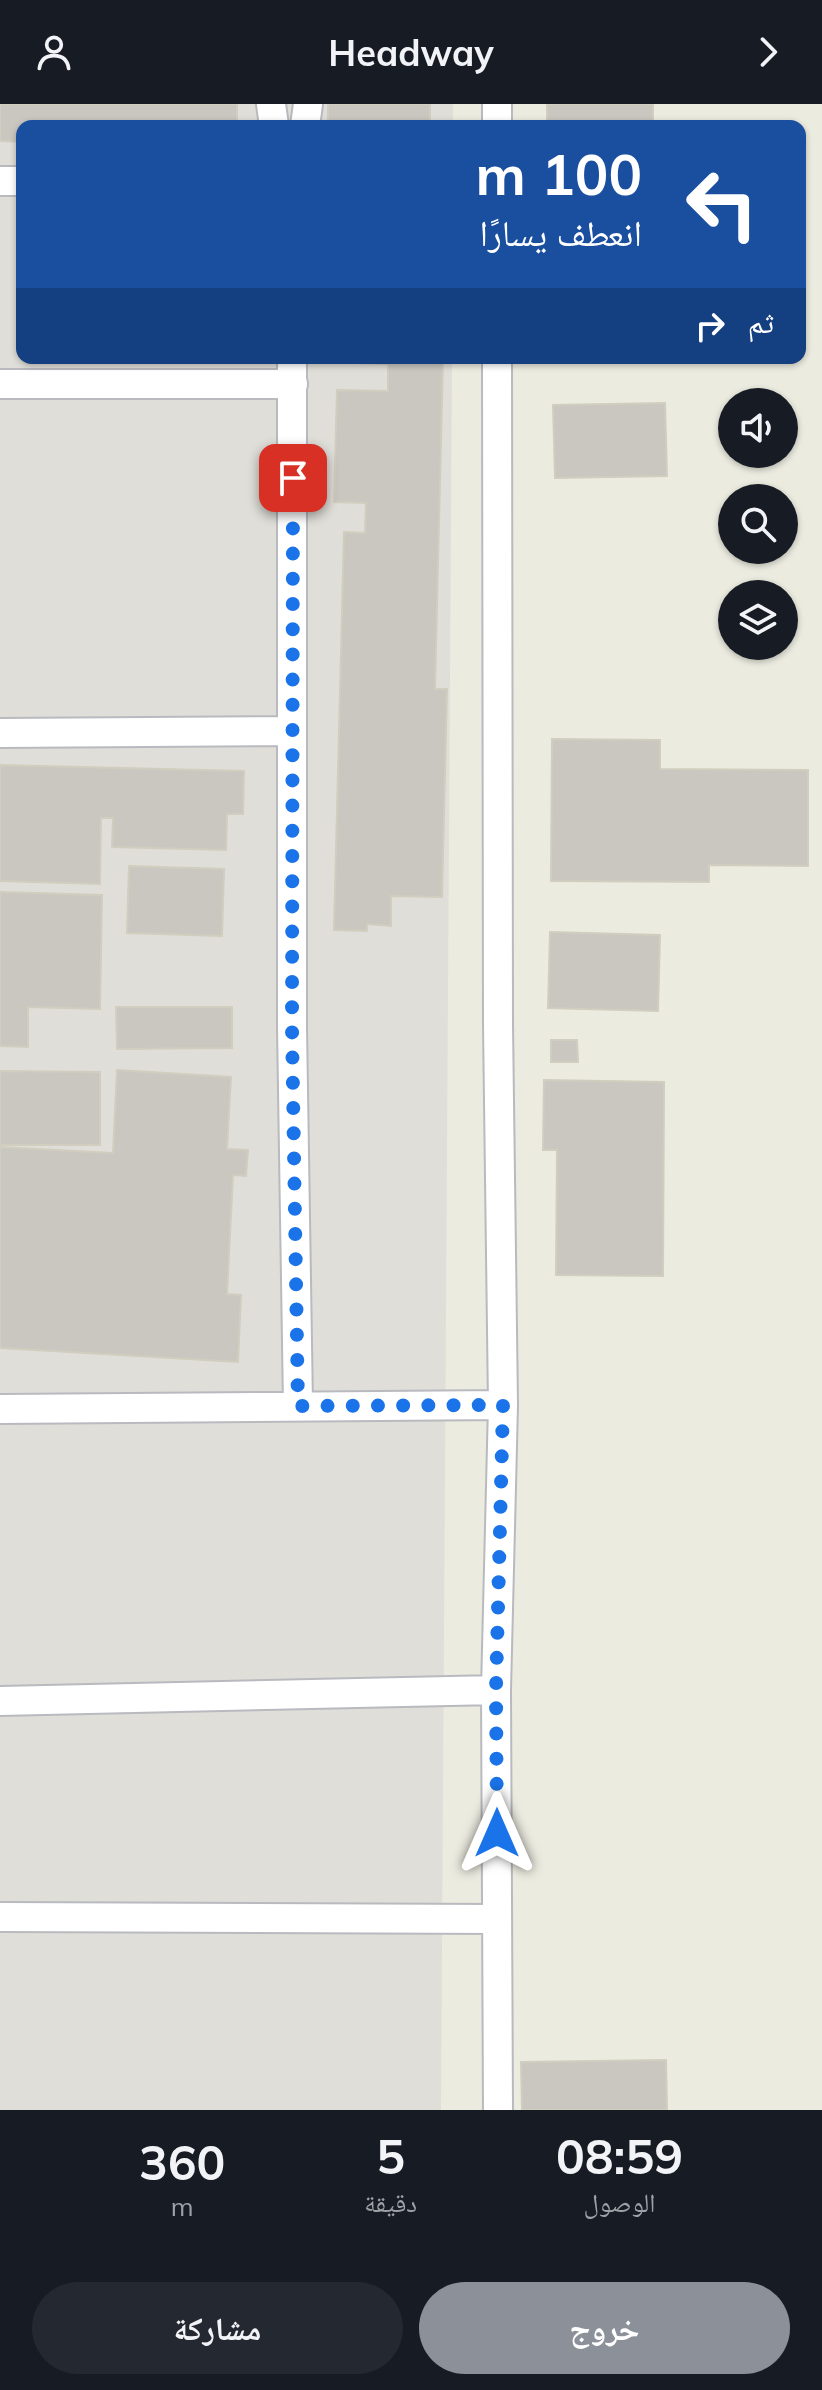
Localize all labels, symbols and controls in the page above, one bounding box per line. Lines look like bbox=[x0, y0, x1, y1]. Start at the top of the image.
icon: person bbox=[32, 30, 76, 74]
text: Headway bbox=[328, 30, 494, 75]
icon: forward bbox=[746, 30, 790, 74]
text: 100 m bbox=[475, 139, 642, 209]
icon: left bbox=[670, 152, 774, 256]
text: انعطف يسارًا bbox=[479, 210, 642, 255]
text: ثم bbox=[748, 303, 774, 341]
icon: right bbox=[688, 304, 732, 348]
map controls bbox=[718, 388, 798, 660]
button: sound bbox=[718, 388, 798, 468]
pin bbox=[259, 444, 327, 512]
icon: arrive bbox=[271, 456, 315, 500]
button: search bbox=[718, 484, 798, 564]
button: layers bbox=[718, 580, 798, 660]
position arrow bbox=[455, 1791, 539, 1875]
text: 5 bbox=[376, 2126, 405, 2186]
text: 08:59 bbox=[556, 2126, 683, 2186]
text: 360 bbox=[139, 2132, 225, 2192]
text: دقيقة bbox=[364, 2186, 417, 2219]
text: الوصول bbox=[584, 2186, 656, 2219]
text: m bbox=[171, 2190, 194, 2223]
button: مشاركة bbox=[32, 2282, 403, 2374]
button: خروج bbox=[419, 2282, 790, 2374]

